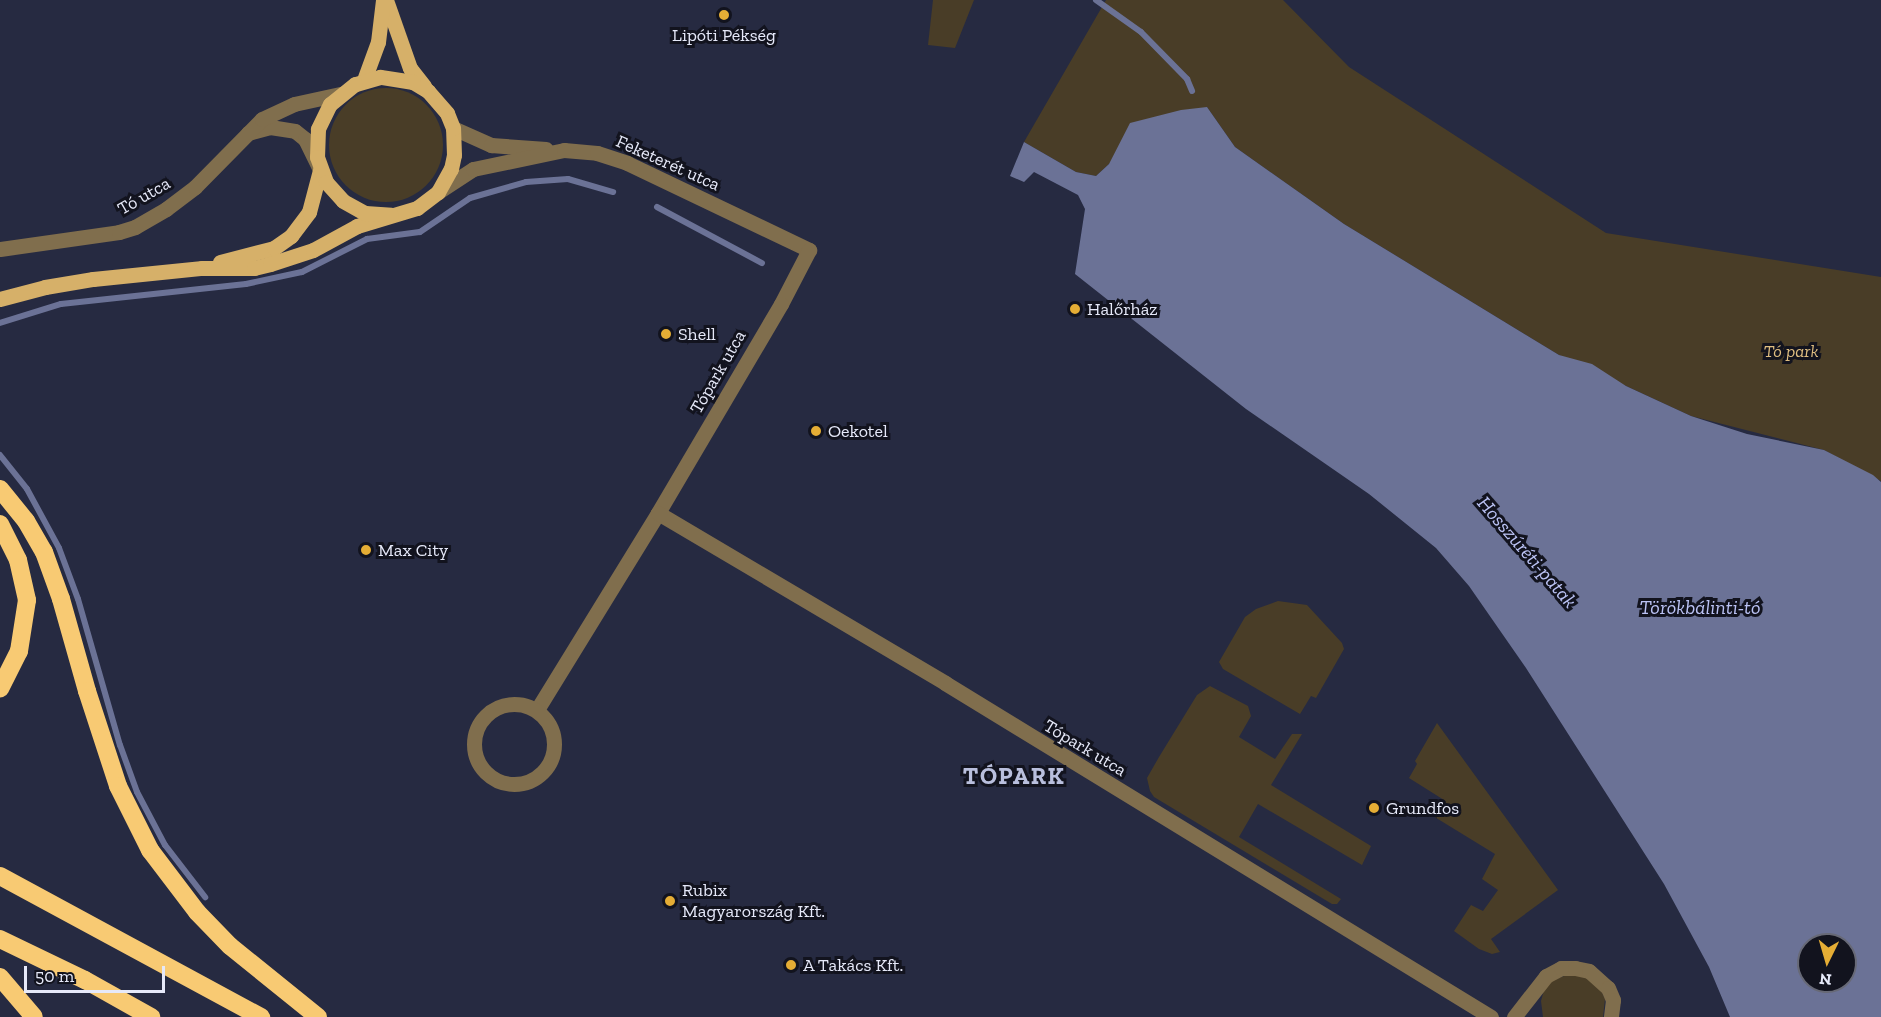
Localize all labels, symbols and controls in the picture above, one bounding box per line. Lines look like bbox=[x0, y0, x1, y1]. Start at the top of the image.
marker: Lipóti Pékség bbox=[717, 8, 731, 22]
place label: Lipóti Pékség bbox=[672, 24, 776, 46]
street label: Feketerét utca bbox=[613, 130, 723, 196]
street label: Tó utca bbox=[114, 172, 174, 220]
place label: Halőrház bbox=[1087, 298, 1158, 320]
marker: Halőrház bbox=[1068, 302, 1082, 316]
place label: Shell bbox=[678, 323, 716, 345]
marker: Shell bbox=[659, 327, 673, 341]
street label: Tópark utca bbox=[686, 327, 750, 417]
park label: Tó park bbox=[1763, 340, 1819, 362]
place label: Oekotel bbox=[828, 420, 888, 442]
marker: Oekotel bbox=[809, 424, 823, 438]
water label: Hosszúréti-patak bbox=[1472, 491, 1582, 613]
place label: Max City bbox=[378, 539, 448, 561]
marker: Max City bbox=[359, 543, 373, 557]
water label: Törökbálinti-tó bbox=[1639, 595, 1761, 619]
street label: Tópark utca bbox=[1040, 715, 1130, 781]
district label: TÓPARK bbox=[963, 762, 1065, 790]
place label: Grundfos bbox=[1386, 797, 1459, 819]
marker: Grundfos bbox=[1367, 801, 1381, 815]
place label: Rubix Magyarország Kft. bbox=[682, 880, 825, 922]
marker: Rubix Magyarország Kft. bbox=[663, 894, 677, 908]
north arrow bbox=[1797, 933, 1857, 993]
scale bar bbox=[27, 954, 168, 992]
place label: A Takács Kft. bbox=[803, 954, 904, 976]
marker: A Takács Kft. bbox=[784, 958, 798, 972]
text: 50 m bbox=[35, 965, 74, 987]
text: N bbox=[1819, 969, 1832, 989]

